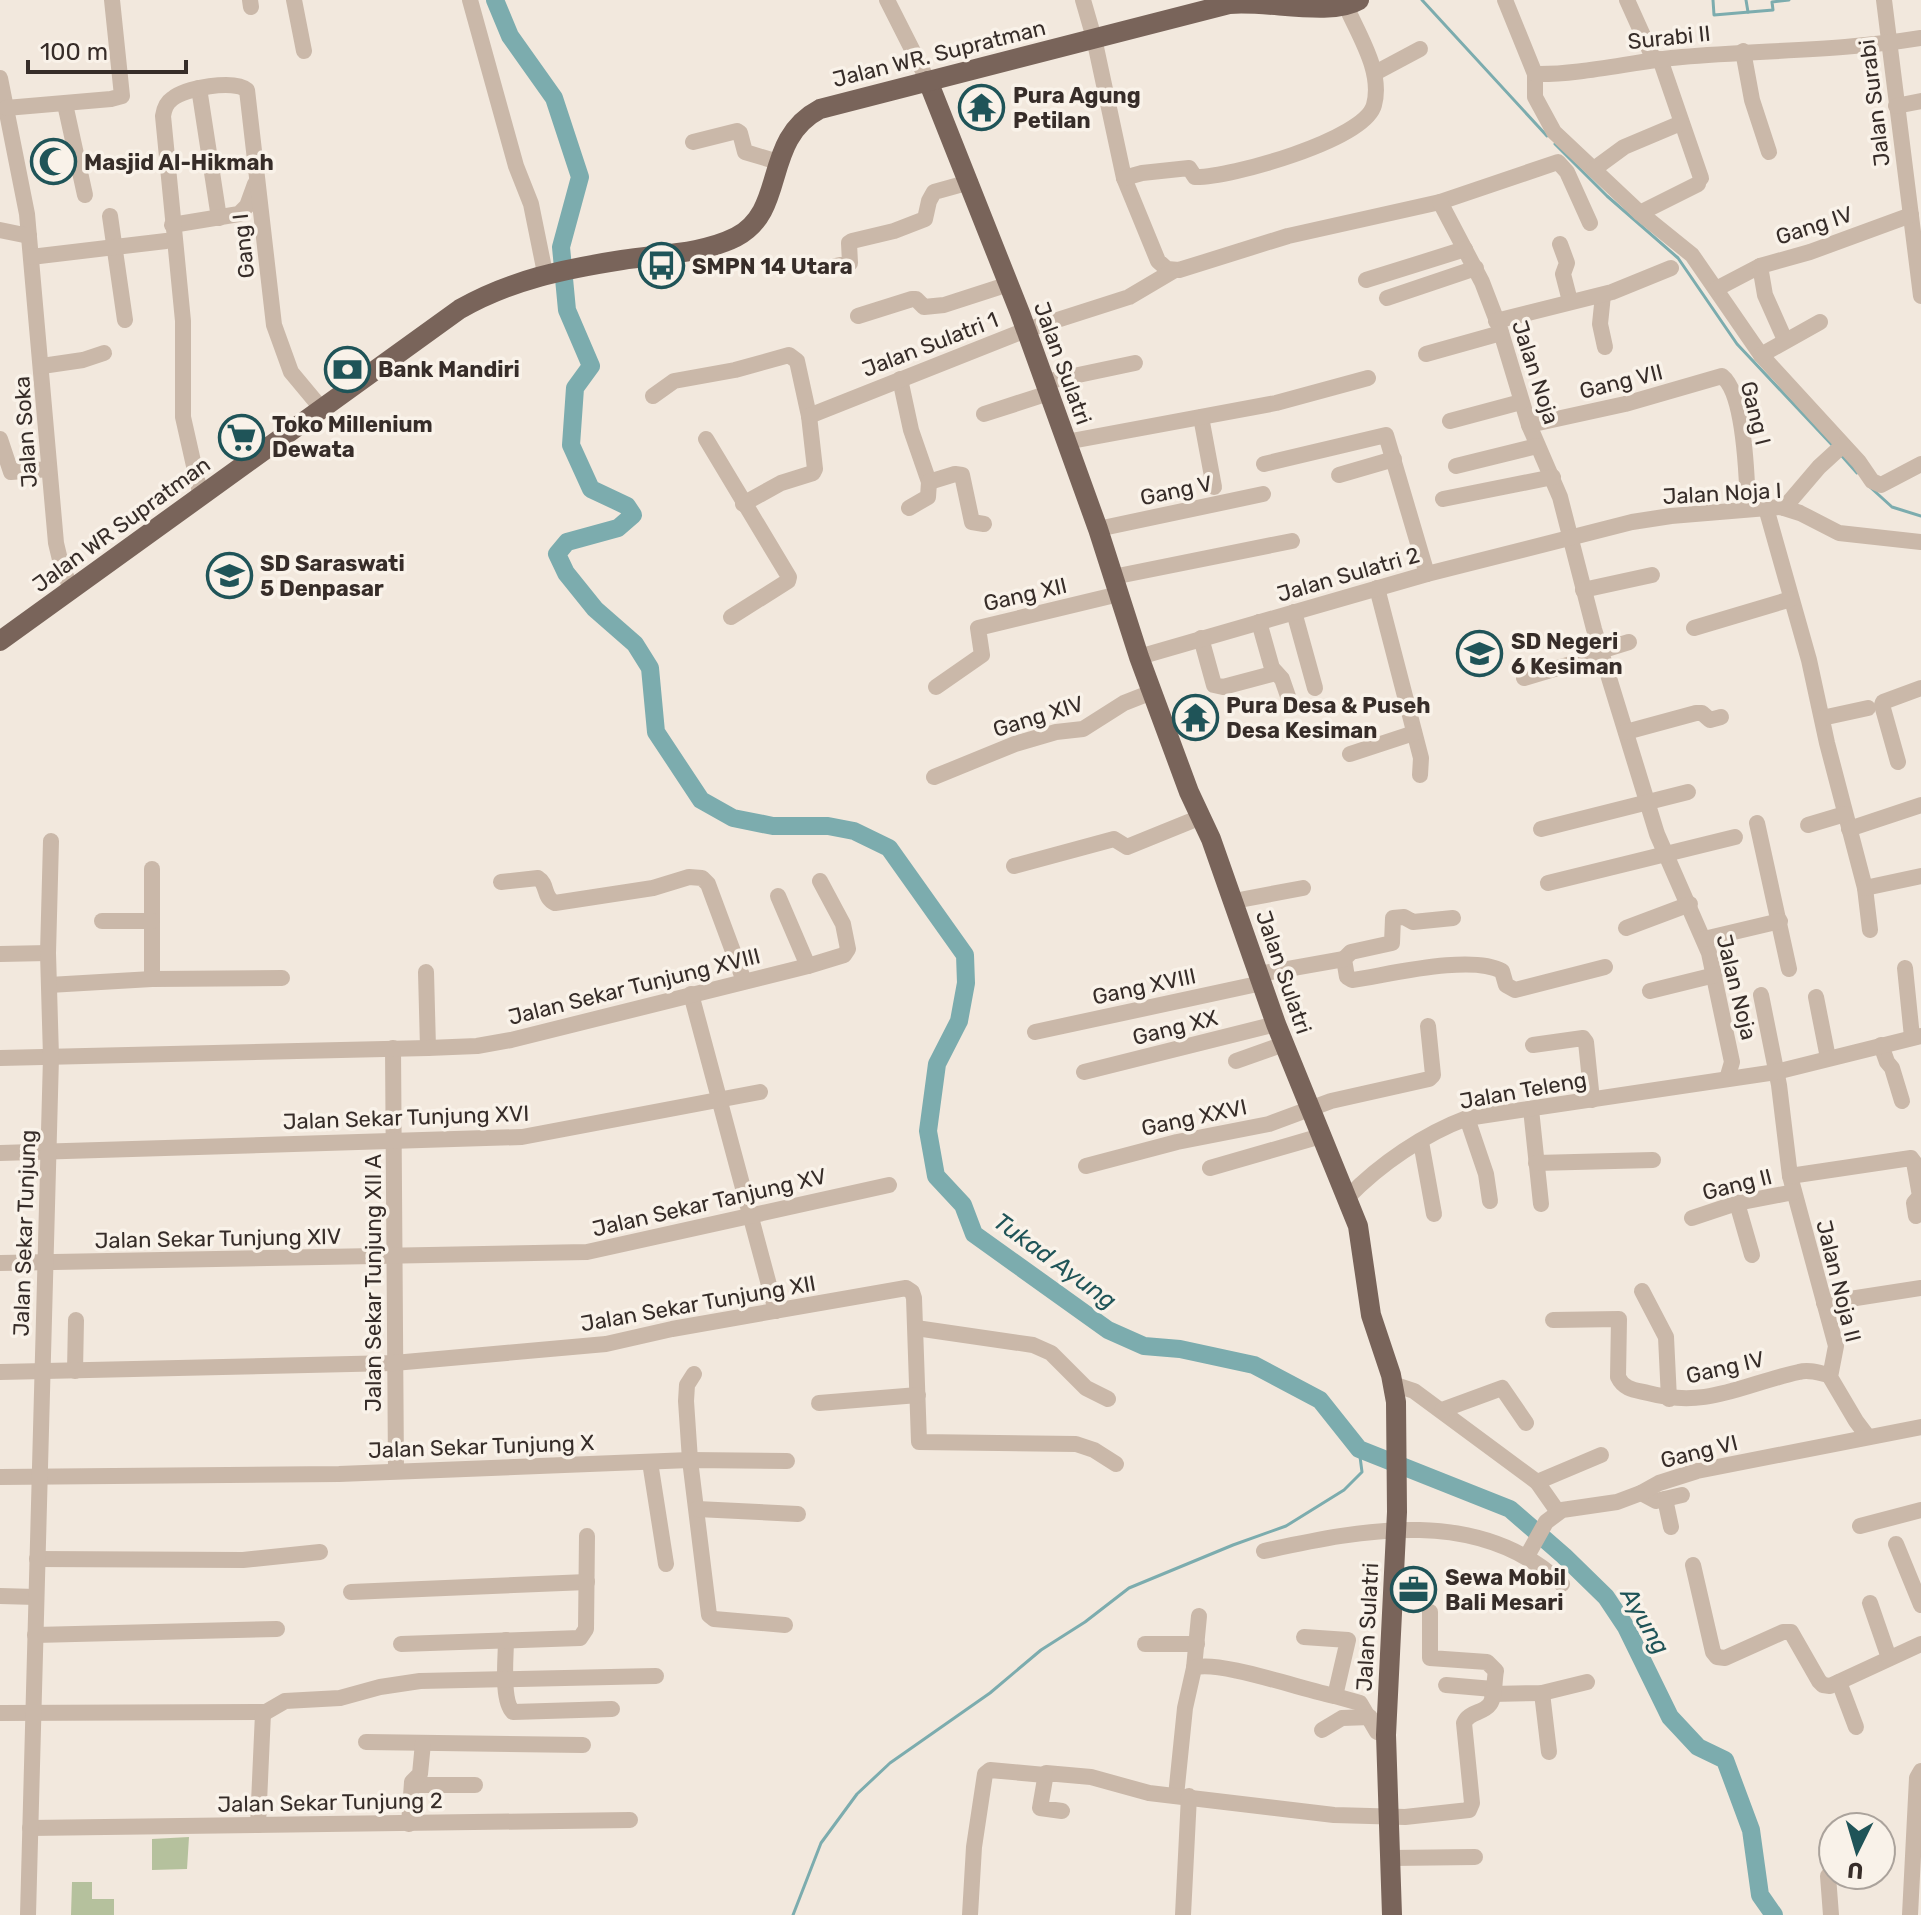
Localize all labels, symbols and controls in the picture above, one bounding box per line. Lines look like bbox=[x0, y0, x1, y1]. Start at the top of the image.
street label: Jalan WR. Supratman bbox=[830, 14, 1048, 93]
street label: Surabi II bbox=[1626, 20, 1712, 55]
scale bar bbox=[28, 24, 186, 74]
text: 100 m bbox=[40, 38, 108, 66]
street label: Jalan Surabi bbox=[1853, 38, 1896, 168]
place label: Pura Agung Petilan bbox=[1013, 82, 1141, 134]
temple icon: Pura Agung Petilan bbox=[958, 84, 1006, 132]
mosque icon: Masjid Al-Hikmah bbox=[29, 138, 77, 186]
place label: Masjid Al-Hikmah bbox=[84, 149, 274, 176]
street label: Gang IV bbox=[1772, 200, 1856, 251]
street label: Gang I bbox=[227, 212, 260, 280]
bus stop icon: SMPN 14 Utara bbox=[637, 242, 685, 290]
place label: SMPN 14 Utara bbox=[692, 253, 853, 280]
street label: Jalan Sulatri bbox=[1028, 298, 1097, 428]
street label: Jalan Sulatri 1 bbox=[858, 306, 1002, 383]
street label: Jalan Noja bbox=[1506, 317, 1565, 428]
bank icon: Bank Mandiri bbox=[323, 345, 371, 393]
place label: Bank Mandiri bbox=[378, 356, 520, 383]
street label: Gang VII bbox=[1577, 358, 1666, 405]
street label: Jalan Soka bbox=[8, 375, 43, 489]
street label: Gang I bbox=[1735, 378, 1776, 448]
place label: Toko Millenium Dewata bbox=[272, 411, 433, 463]
supermarket icon: Toko Millenium Dewata bbox=[217, 413, 265, 461]
street label: Jalan WR Supratman bbox=[27, 451, 215, 598]
street label: Gang V bbox=[1138, 470, 1215, 511]
street label: Jalan Noja I bbox=[1662, 477, 1782, 510]
street label: Jalan Sulatri 2 bbox=[1274, 541, 1423, 608]
place label: SD Saraswati 5 Denpasar bbox=[260, 550, 405, 602]
school or university icon: SD Saraswati 5 Denpasar bbox=[205, 552, 253, 600]
street label: Gang XII bbox=[981, 572, 1070, 617]
place label: SD Negeri 6 Kesiman bbox=[1511, 628, 1623, 680]
school or university icon: SD Negeri 6 Kesiman bbox=[1456, 630, 1504, 678]
street label: Gang XIV bbox=[990, 690, 1087, 743]
place label: Pura Desa & Puseh Desa Kesiman bbox=[1226, 692, 1431, 744]
temple icon: Pura Desa & Puseh Desa Kesiman bbox=[1171, 694, 1219, 742]
street label: Jalan Sulatri bbox=[1250, 907, 1317, 1037]
street label: Jalan Noja bbox=[1710, 932, 1763, 1043]
street label: Jalan Sekar Tunjung XVIII bbox=[505, 942, 763, 1031]
street label: Gang XVIII bbox=[1090, 962, 1198, 1011]
street label: Gang XX bbox=[1130, 1004, 1221, 1051]
street label: Jalan Teleng bbox=[1457, 1066, 1589, 1115]
street label: Gang XXVI bbox=[1139, 1093, 1249, 1142]
street label: Jalan Sekar Tunjung XVI bbox=[282, 1100, 530, 1135]
street label: Jalan Sekar Tunjung bbox=[7, 1129, 42, 1337]
street label: Jalan Sekar Tunjung XII A bbox=[360, 1154, 387, 1412]
street label: Jalan Sekar Tanjung XV bbox=[589, 1162, 829, 1243]
street label: Gang II bbox=[1699, 1163, 1775, 1206]
water label: Tukad Ayung bbox=[988, 1207, 1122, 1315]
street label: Jalan Noja II bbox=[1810, 1217, 1867, 1345]
street label: Jalan Sekar Tunjung XIV bbox=[94, 1223, 342, 1254]
street label: Jalan Sekar Tunjung XII bbox=[578, 1269, 818, 1337]
street label: Gang IV bbox=[1683, 1345, 1767, 1390]
street label: Jalan Sekar Tunjung X bbox=[367, 1429, 595, 1464]
street label: Gang VI bbox=[1658, 1429, 1741, 1474]
street label: Jalan Sulatri bbox=[1351, 1562, 1384, 1692]
place label: Sewa Mobil Bali Mesari bbox=[1445, 1564, 1566, 1616]
office icon: Sewa Mobil Bali Mesari bbox=[1390, 1566, 1438, 1614]
water label: Ayung bbox=[1614, 1581, 1675, 1659]
street label: Jalan Sekar Tunjung 2 bbox=[217, 1787, 443, 1818]
north arrow bbox=[1817, 1811, 1897, 1891]
text: U bbox=[1846, 1856, 1864, 1885]

